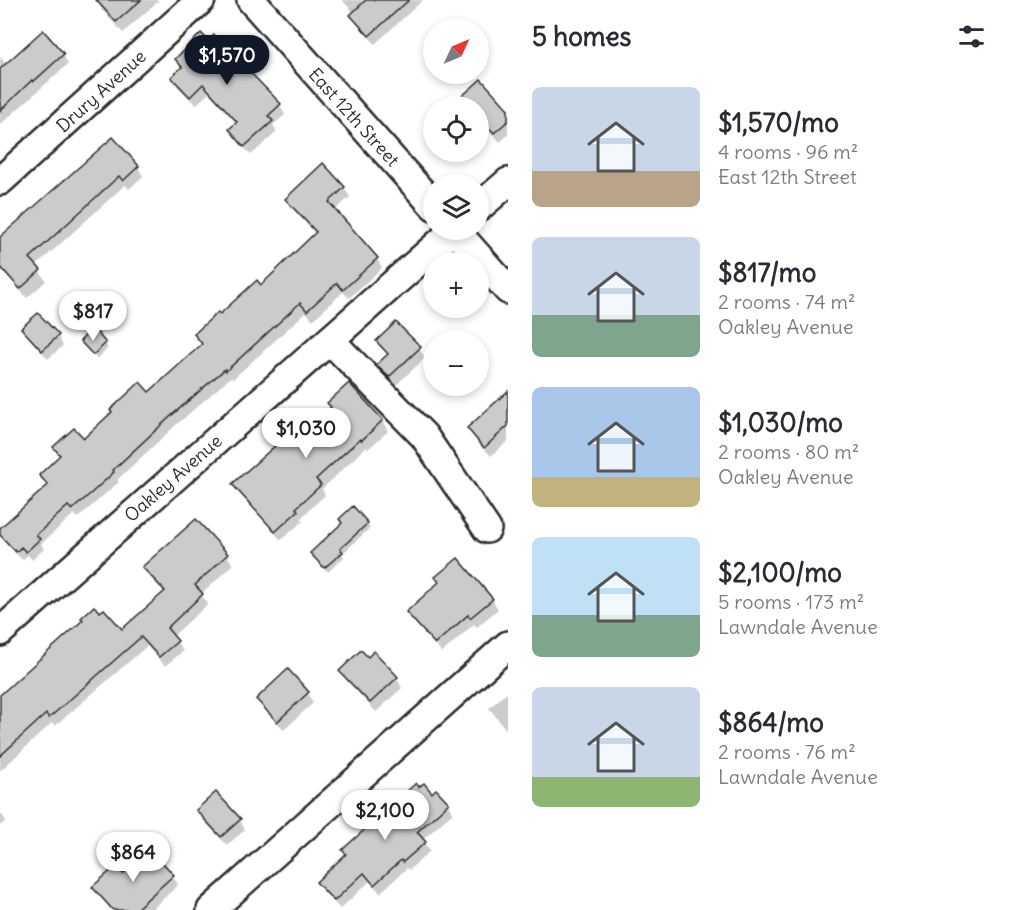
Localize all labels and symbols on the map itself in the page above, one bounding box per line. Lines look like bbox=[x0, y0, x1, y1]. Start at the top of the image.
north arrow bbox=[423, 18, 489, 84]
pin: $1,570 bbox=[178, 35, 276, 86]
street label: Drury Avenue bbox=[51, 45, 151, 137]
street label: East 12th Street bbox=[304, 63, 404, 171]
pin: $817 bbox=[57, 291, 129, 342]
pin: $1,030 bbox=[257, 408, 355, 459]
street label: Oakley Avenue bbox=[119, 429, 227, 527]
pin: $2,100 bbox=[336, 790, 434, 841]
pin: $864 bbox=[97, 832, 169, 883]

